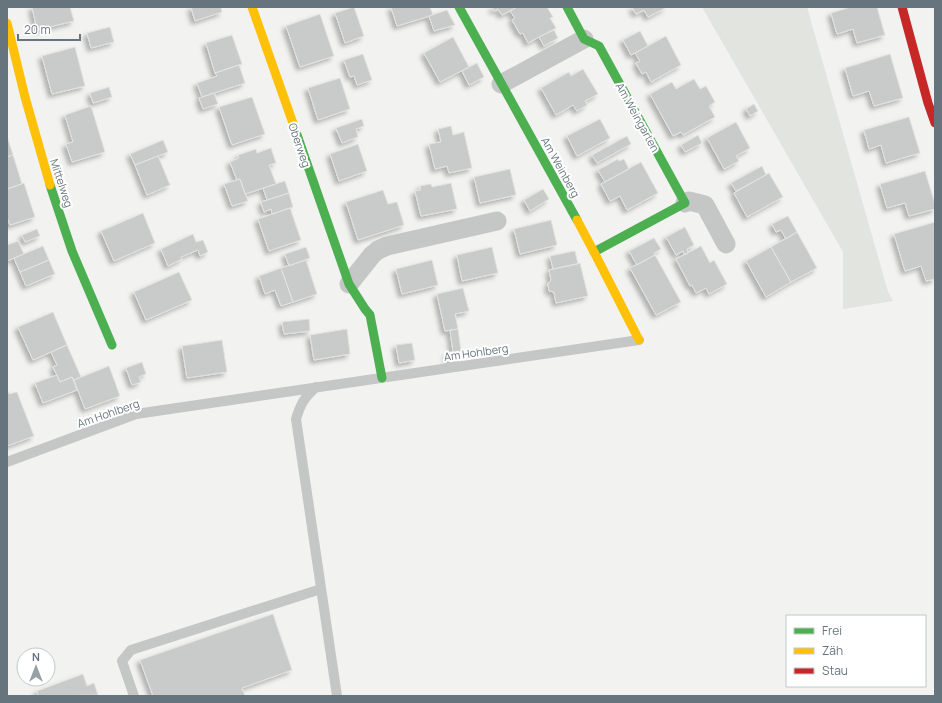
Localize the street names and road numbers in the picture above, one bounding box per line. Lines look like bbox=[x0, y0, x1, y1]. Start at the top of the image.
street label: Am Weingarten bbox=[613, 80, 663, 154]
street label: Oberweg bbox=[285, 121, 315, 169]
street label: Am Weinberg bbox=[538, 134, 584, 200]
street label: Mittelweg bbox=[47, 157, 77, 209]
street label: Am Hohlberg bbox=[443, 340, 509, 364]
street label: Am Hohlberg bbox=[75, 395, 141, 431]

